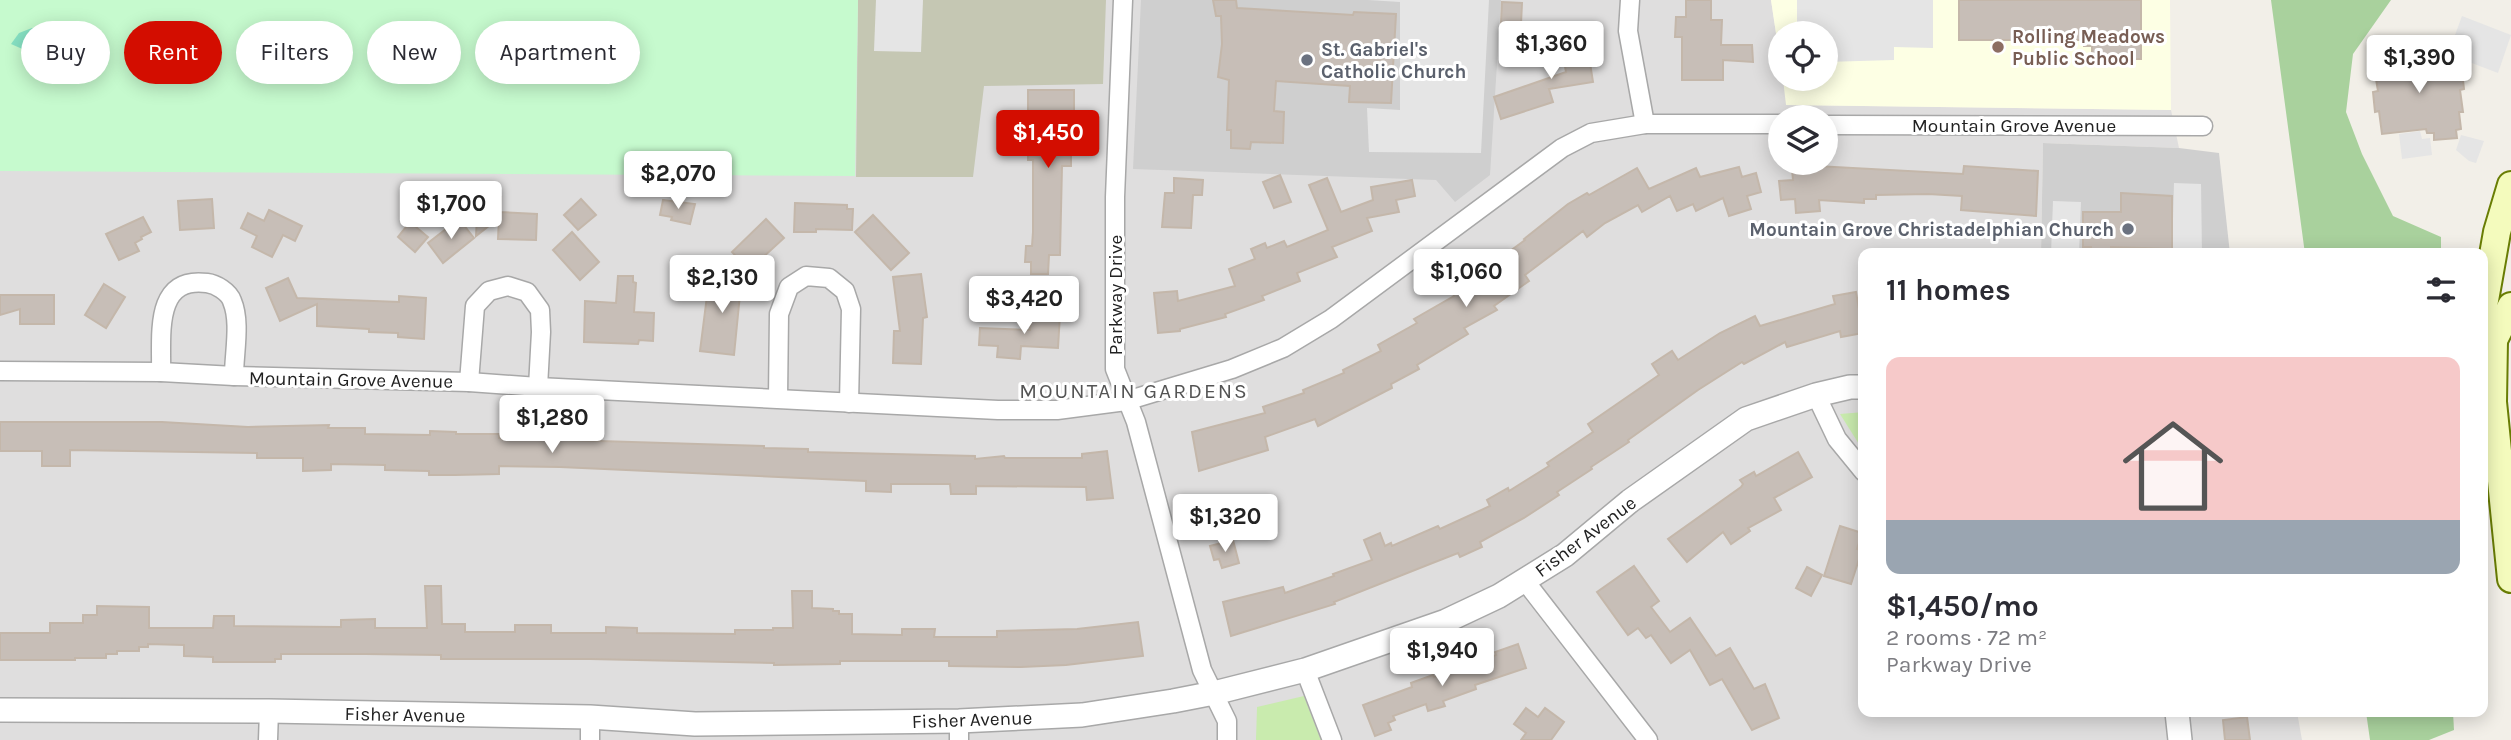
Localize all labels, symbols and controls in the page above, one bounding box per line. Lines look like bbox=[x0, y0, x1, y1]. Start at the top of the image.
chip: Buy bbox=[21, 21, 110, 84]
chip: Rent bbox=[124, 21, 222, 84]
chip: Filters bbox=[236, 21, 353, 84]
chip: New bbox=[367, 21, 461, 84]
chip: Apartment bbox=[475, 21, 640, 84]
map controls bbox=[1768, 21, 1838, 175]
button: locate bbox=[1768, 21, 1838, 91]
pin: $1,360 bbox=[1494, 22, 1608, 81]
place label: Rolling Meadows Public School bbox=[2012, 26, 2165, 70]
text: $1,360 bbox=[1515, 30, 1587, 57]
pin: $1,390 bbox=[2362, 36, 2476, 95]
place label: St. Gabriel's Catholic Church bbox=[1321, 39, 1466, 83]
marker: Rolling Meadows Public School bbox=[1990, 39, 2006, 55]
text: $1,390 bbox=[2383, 44, 2455, 71]
marker: St. Gabriel's Catholic Church bbox=[1299, 52, 1315, 68]
button: layers bbox=[1768, 105, 1838, 175]
pin: $1,450 bbox=[991, 110, 1105, 170]
street label: Mountain Grove Avenue bbox=[1912, 115, 2116, 137]
text: $1,450 bbox=[1012, 119, 1084, 146]
pin: $2,070 bbox=[621, 152, 735, 211]
text: $2,070 bbox=[640, 160, 716, 187]
pin: $1,700 bbox=[394, 182, 508, 241]
text: $1,700 bbox=[416, 190, 486, 217]
place label: Mountain Grove Christadelphian Church bbox=[1749, 219, 2114, 241]
marker: Mountain Grove Christadelphian Church bbox=[2120, 221, 2136, 237]
street label: Parkway Drive bbox=[1105, 235, 1127, 355]
pin: $1,060 bbox=[1409, 250, 1523, 309]
pin: $2,130 bbox=[665, 256, 779, 315]
text: $1,060 bbox=[1430, 258, 1502, 285]
text: $2,130 bbox=[686, 264, 758, 291]
icon: filters bbox=[2422, 271, 2460, 309]
text: 11 homes bbox=[1886, 272, 2011, 308]
pin: $3,420 bbox=[967, 276, 1081, 336]
text: $3,420 bbox=[985, 285, 1063, 312]
street label: Mountain Grove Avenue bbox=[249, 367, 453, 393]
district label: MOUNTAIN GARDENS bbox=[1019, 379, 1249, 403]
pin: $1,280 bbox=[495, 396, 609, 455]
icon: home bbox=[2110, 403, 2236, 529]
text: $1,280 bbox=[515, 404, 589, 431]
street label: Fisher Avenue bbox=[1531, 492, 1640, 582]
pin: $1,320 bbox=[1168, 494, 1282, 554]
text: $1,320 bbox=[1189, 503, 1261, 530]
text: $1,450/mo bbox=[1886, 588, 2039, 624]
text: 2 rooms · 72 m² bbox=[1886, 624, 2047, 651]
pin: $1,940 bbox=[1385, 628, 1499, 688]
text: $1,940 bbox=[1406, 637, 1478, 664]
text: Parkway Drive bbox=[1886, 651, 2032, 678]
street label: Fisher Avenue bbox=[344, 703, 466, 727]
street label: Fisher Avenue bbox=[911, 707, 1033, 733]

